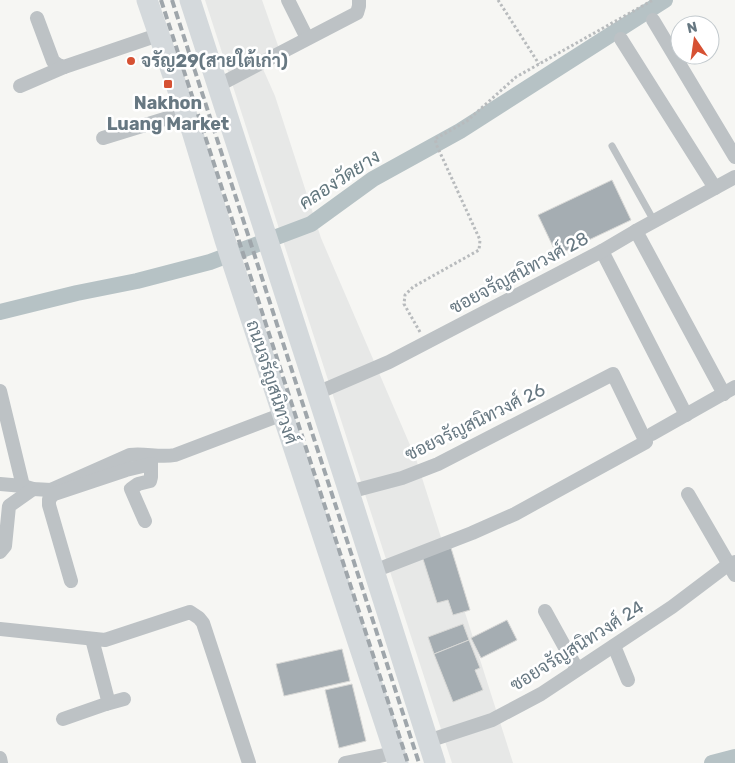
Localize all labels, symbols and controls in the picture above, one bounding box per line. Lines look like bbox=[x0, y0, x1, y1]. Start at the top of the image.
north arrow bbox=[670, 15, 720, 65]
text: N bbox=[685, 18, 699, 37]
place label: จรัญ29(สายใต้เก่า) bbox=[141, 48, 288, 72]
marker: จรัญ29(สายใต้เก่า) bbox=[125, 55, 137, 67]
marker: Nakhon Luang Market bbox=[162, 78, 174, 90]
place label: Nakhon Luang Market bbox=[107, 92, 229, 135]
water label: คลองวัดยาง bbox=[294, 145, 384, 214]
street label: ซอยจรัญสนิทวงศ์ 28 bbox=[445, 225, 592, 319]
street label: ถนนจรัญสนิทวงศ์ bbox=[242, 317, 304, 447]
street label: ซอยจรัญสนิทวงศ์ 26 bbox=[400, 377, 549, 466]
street label: ซอยจรัญสนิทวงศ์ 24 bbox=[505, 594, 648, 696]

